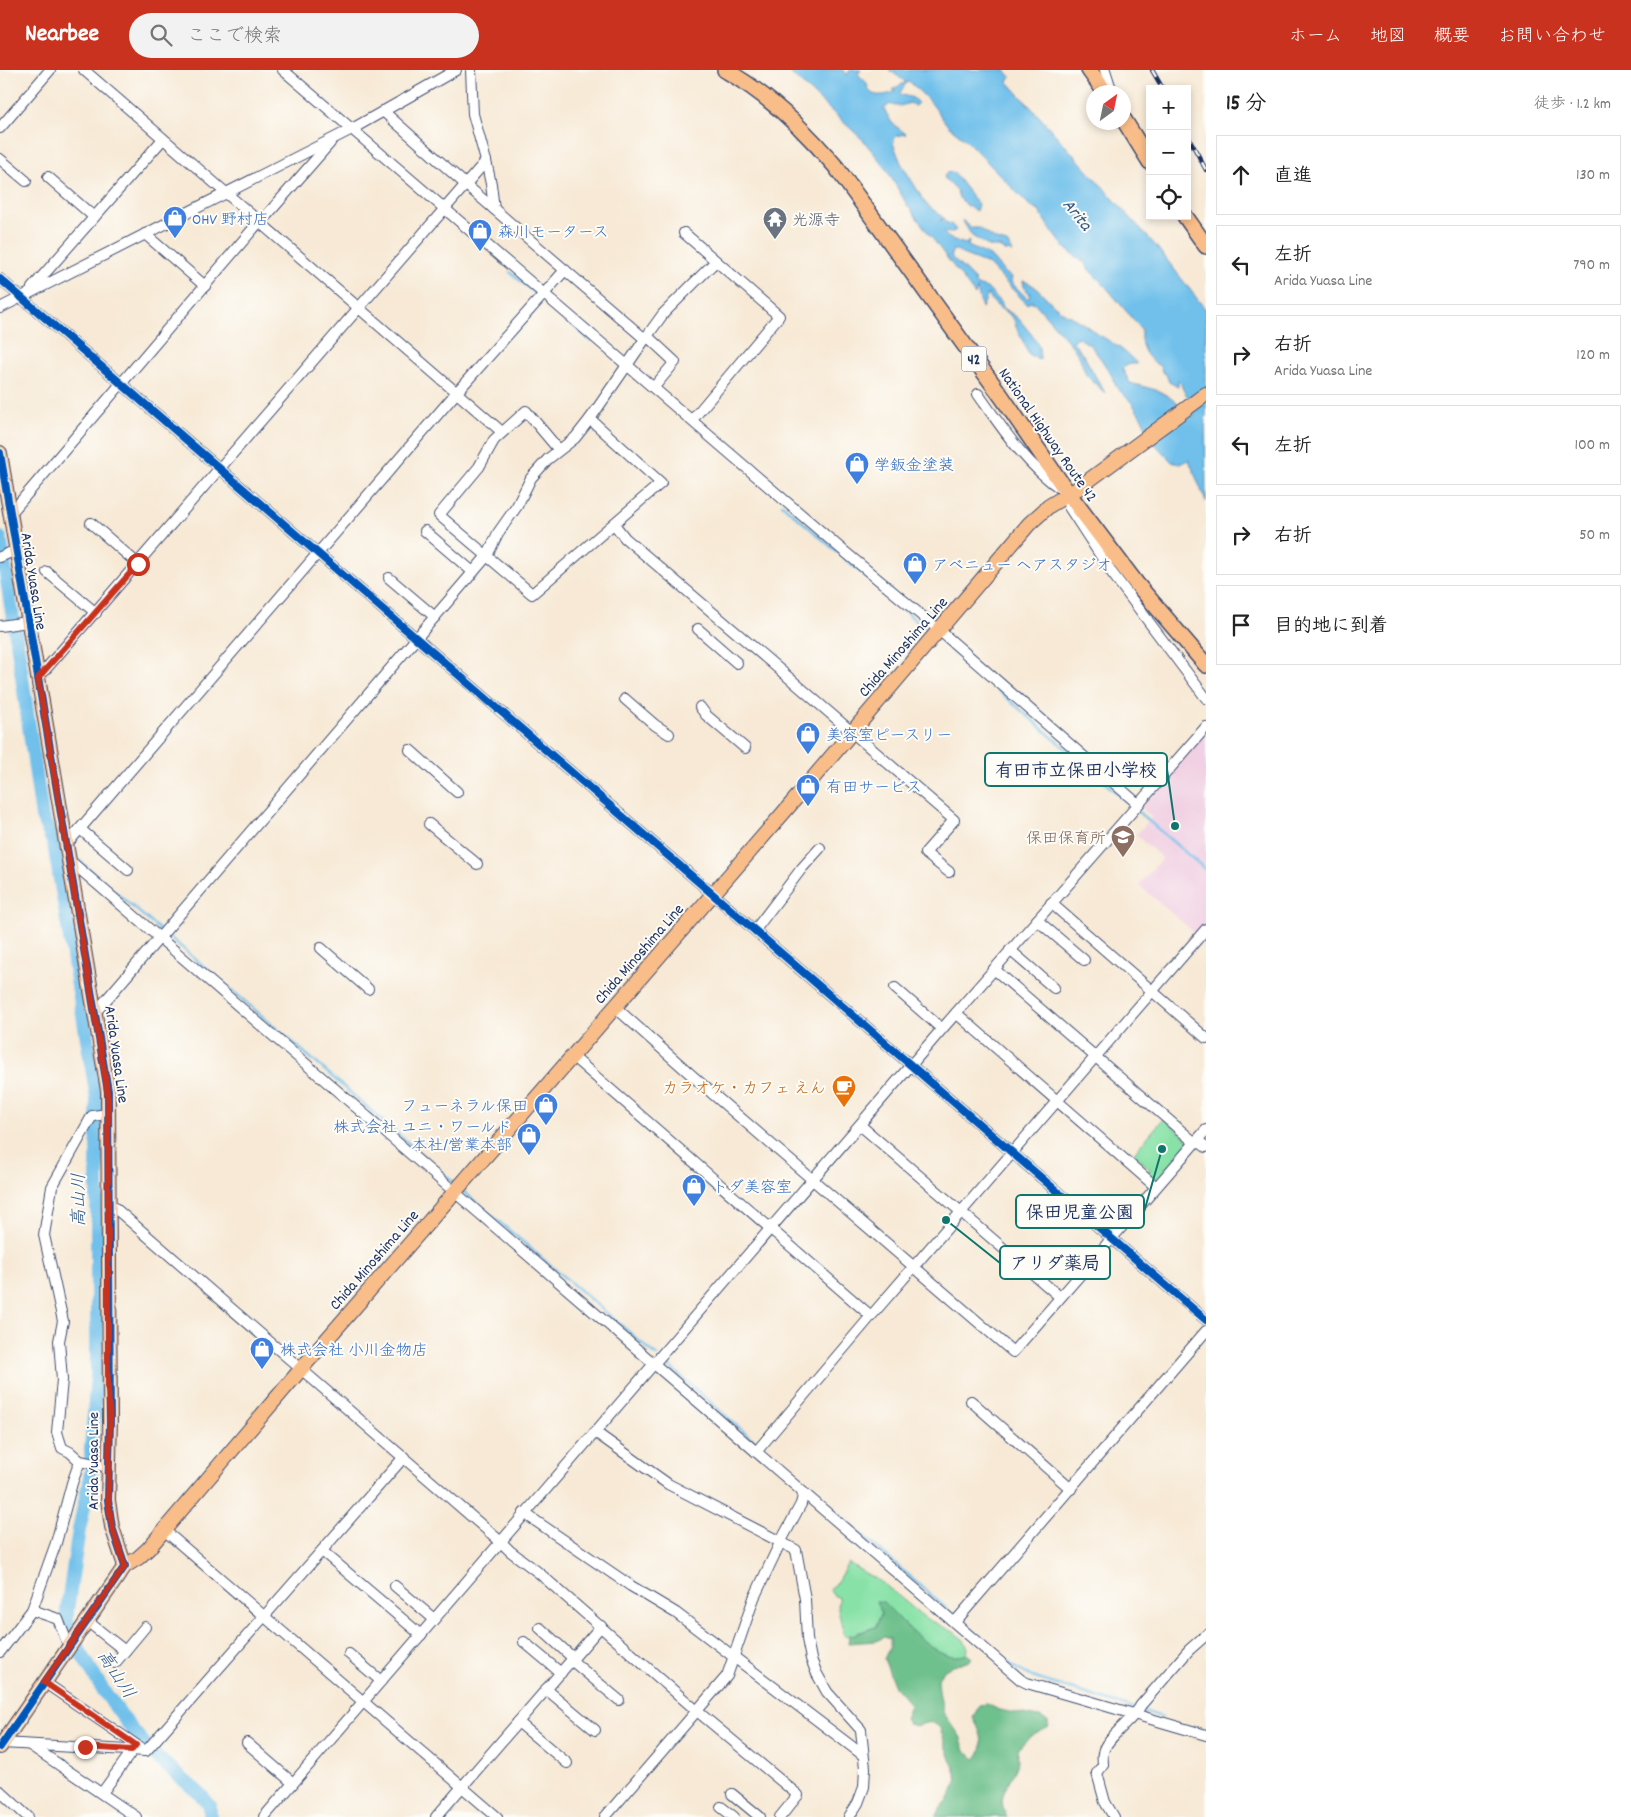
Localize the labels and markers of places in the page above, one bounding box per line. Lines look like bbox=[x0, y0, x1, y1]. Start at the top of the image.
shop icon: OHV 野村店 bbox=[162, 205, 188, 239]
temple icon: 光源寺 bbox=[762, 206, 788, 240]
place label: OHV 野村店 bbox=[192, 209, 269, 232]
place label: 光源寺 bbox=[792, 210, 840, 233]
shop icon: 森川モータース bbox=[467, 218, 493, 252]
place label: 森川モータース bbox=[498, 222, 609, 245]
shop icon: 学鈑金塗装 bbox=[844, 451, 870, 485]
place label: 学鈑金塗装 bbox=[874, 455, 954, 478]
shop icon: アベニュー ヘアスタジオ bbox=[902, 551, 928, 585]
place label: アベニュー ヘアスタジオ bbox=[932, 555, 1112, 578]
shop icon: 美容室ピースリー bbox=[795, 721, 821, 755]
place label: 美容室ピースリー bbox=[826, 725, 952, 748]
callout: 有田市立保田小学校 bbox=[985, 753, 1167, 786]
shop icon: 有田サービス bbox=[795, 773, 821, 807]
place label: 有田サービス bbox=[826, 777, 922, 800]
school or university icon: 保田保育所 bbox=[1110, 824, 1136, 858]
place label: 保田保育所 bbox=[1026, 828, 1106, 851]
cafe icon: カラオケ・カフェ えん bbox=[831, 1074, 857, 1108]
place label: カラオケ・カフェ えん bbox=[662, 1078, 826, 1101]
shop icon: フューネラル保田 bbox=[533, 1092, 559, 1126]
place label: フューネラル保田 bbox=[401, 1096, 528, 1119]
place label: 株式会社 ユニ・ワールド 本社/営業本部 bbox=[333, 1117, 512, 1158]
shop icon: 株式会社 ユニ・ワールド 本社/営業本部 bbox=[516, 1122, 542, 1156]
shop icon: トダ美容室 bbox=[681, 1173, 707, 1207]
place label: トダ美容室 bbox=[712, 1177, 792, 1200]
callout: 保田児童公園 bbox=[1016, 1195, 1144, 1228]
callout: アリダ薬局 bbox=[1000, 1246, 1110, 1279]
shop icon: 株式会社 小川金物店 bbox=[249, 1336, 275, 1370]
place label: 株式会社 小川金物店 bbox=[280, 1340, 428, 1363]

